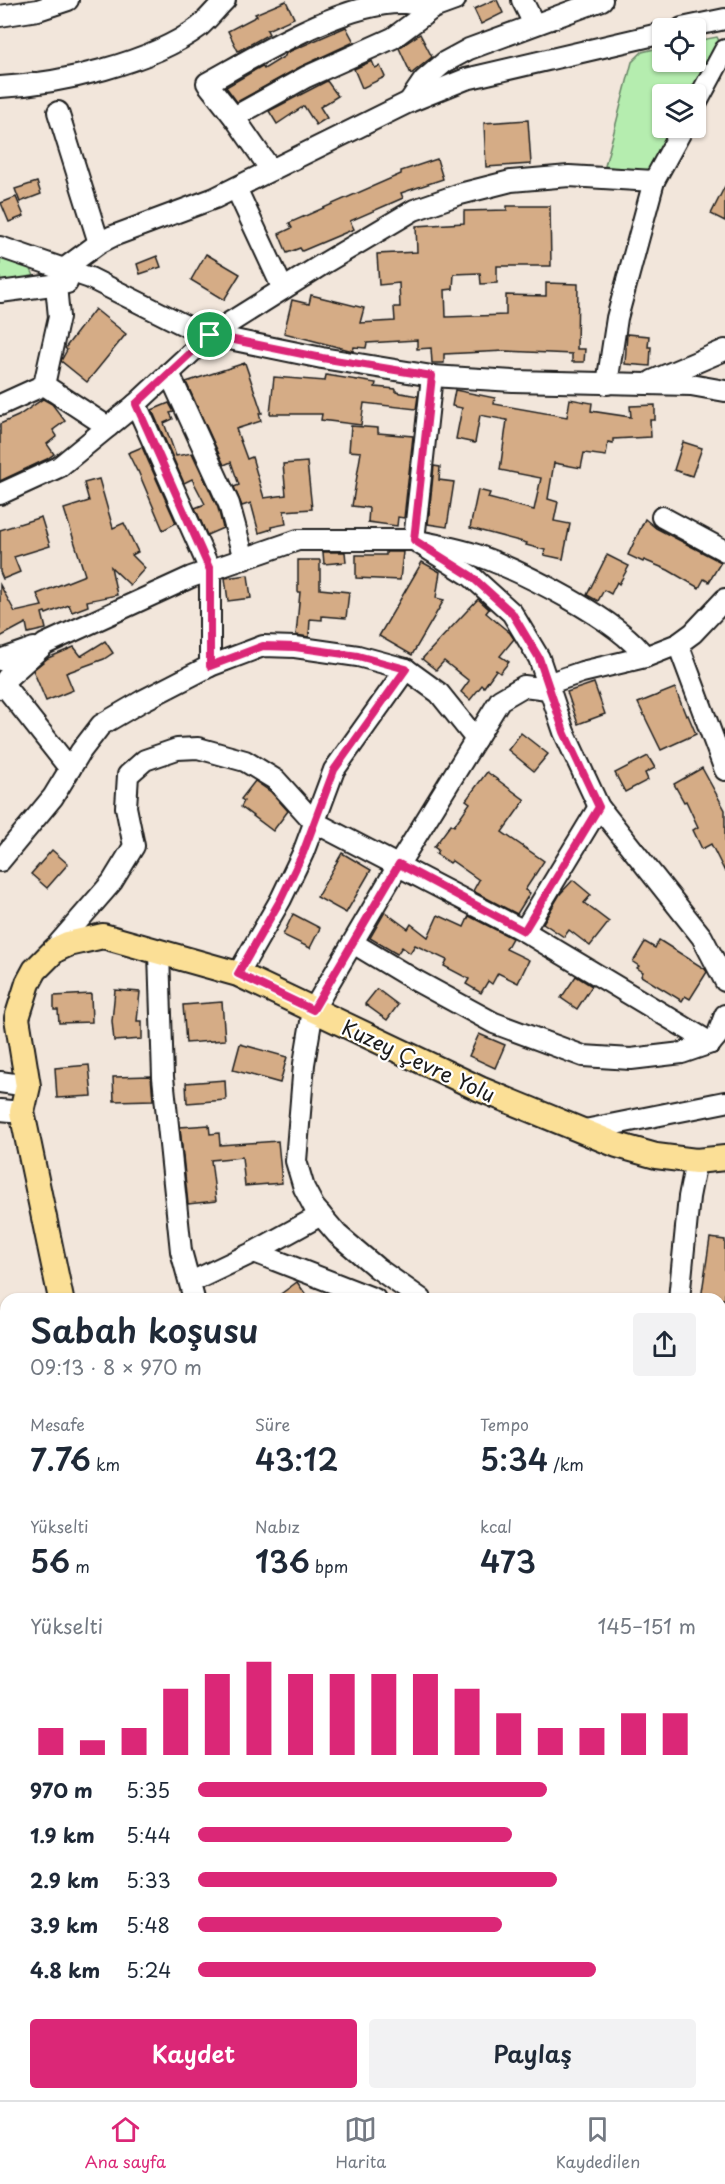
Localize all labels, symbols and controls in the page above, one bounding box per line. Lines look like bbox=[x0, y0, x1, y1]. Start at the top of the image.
map controls bbox=[652, 18, 706, 138]
button: locate bbox=[652, 18, 706, 72]
button: layers bbox=[652, 84, 706, 138]
pin bbox=[184, 309, 235, 360]
icon: arrive bbox=[193, 318, 226, 351]
street label: Kuzey Çevre Yolu bbox=[337, 1010, 501, 1110]
text: Sabah koşusu bbox=[30, 1304, 259, 1354]
button: share bbox=[633, 1313, 696, 1376]
text: 09:13 · 8 × 970 m bbox=[30, 1352, 202, 1382]
text: Mesafe bbox=[30, 1412, 85, 1436]
text: Süre bbox=[255, 1412, 290, 1436]
text: Tempo bbox=[480, 1412, 529, 1436]
text: 7.76 bbox=[30, 1436, 91, 1481]
text: 43:12 bbox=[255, 1436, 338, 1481]
text: 5:34 bbox=[480, 1436, 548, 1481]
text: km bbox=[91, 1452, 120, 1476]
text: /km bbox=[548, 1452, 584, 1476]
text: Yükselti bbox=[30, 1514, 88, 1538]
text: Nabız bbox=[255, 1514, 300, 1538]
text: kcal bbox=[480, 1514, 512, 1538]
text: 56 bbox=[30, 1538, 70, 1583]
text: 136 bbox=[255, 1538, 310, 1583]
text: 473 bbox=[480, 1538, 536, 1583]
text: m bbox=[70, 1554, 90, 1578]
text: bpm bbox=[310, 1554, 348, 1578]
text: Yükselti bbox=[30, 1611, 103, 1641]
text: 145–151 m bbox=[598, 1611, 696, 1641]
text: 970 m bbox=[30, 1775, 93, 1805]
text: 5:35 bbox=[126, 1775, 170, 1805]
text: 1.9 km bbox=[30, 1820, 95, 1850]
text: 5:44 bbox=[126, 1820, 171, 1850]
text: 2.9 km bbox=[30, 1865, 99, 1895]
text: 5:33 bbox=[126, 1865, 171, 1895]
text: 3.9 km bbox=[30, 1910, 98, 1940]
text: 5:48 bbox=[126, 1910, 170, 1940]
text: 4.8 km bbox=[30, 1955, 100, 1985]
text: 5:24 bbox=[126, 1955, 171, 1985]
button: Kaydet bbox=[30, 2019, 357, 2088]
button: Paylaş bbox=[369, 2019, 696, 2088]
tab: Ana sayfa bbox=[85, 2113, 166, 2173]
tab: Harita bbox=[335, 2113, 386, 2173]
tab: Kaydedilen bbox=[556, 2113, 640, 2173]

